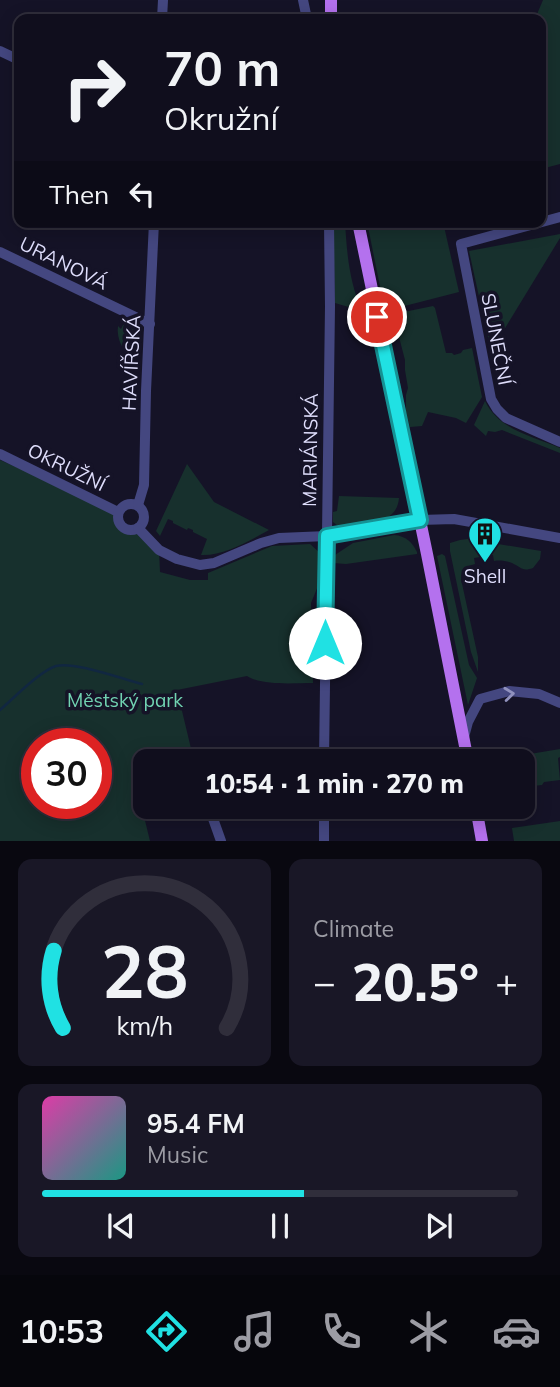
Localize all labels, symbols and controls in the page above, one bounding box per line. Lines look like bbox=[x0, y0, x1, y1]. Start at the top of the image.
text: 70 m bbox=[164, 37, 280, 98]
icon: right bbox=[49, 42, 140, 133]
text: Okružní bbox=[164, 98, 278, 138]
icon: left bbox=[123, 175, 161, 213]
text: Then bbox=[49, 178, 109, 211]
street label: URANOVÁ bbox=[16, 231, 112, 295]
pin bbox=[347, 287, 407, 347]
street label: SLUNEČNÍ bbox=[476, 291, 518, 388]
icon: arrive bbox=[358, 298, 396, 336]
street label: HAVÍŘSKÁ bbox=[117, 314, 146, 412]
street label: MARIÁNSKÁ bbox=[297, 393, 323, 507]
street label: OKRUŽNÍ bbox=[24, 438, 111, 497]
building icon: Shell bbox=[466, 515, 504, 564]
place label: Shell bbox=[464, 564, 506, 588]
position arrow bbox=[288, 606, 362, 680]
one-way arrow bbox=[503, 686, 515, 701]
park label: Městský park bbox=[67, 688, 183, 712]
speed limit sign: 30 bbox=[21, 728, 112, 819]
text: 10:54 · 1 min · 270 m bbox=[204, 767, 464, 800]
text: Climate bbox=[313, 914, 394, 943]
text: 28 bbox=[101, 926, 188, 1017]
text: 20.5° bbox=[352, 949, 479, 1014]
text: − bbox=[313, 958, 336, 1006]
text: + bbox=[495, 958, 518, 1006]
text: km/h bbox=[116, 1010, 173, 1041]
text: 95.4 FM bbox=[147, 1107, 245, 1140]
text: Music bbox=[147, 1140, 208, 1169]
icon: previous bbox=[102, 1207, 140, 1245]
icon: pause bbox=[261, 1207, 299, 1245]
icon: next bbox=[420, 1207, 458, 1245]
icon: directions bbox=[142, 1307, 191, 1356]
icon: music bbox=[230, 1307, 279, 1356]
icon: phone bbox=[317, 1307, 366, 1356]
icon: climate bbox=[404, 1307, 453, 1356]
icon: car bbox=[492, 1307, 541, 1356]
text: 10:53 bbox=[19, 1311, 104, 1351]

